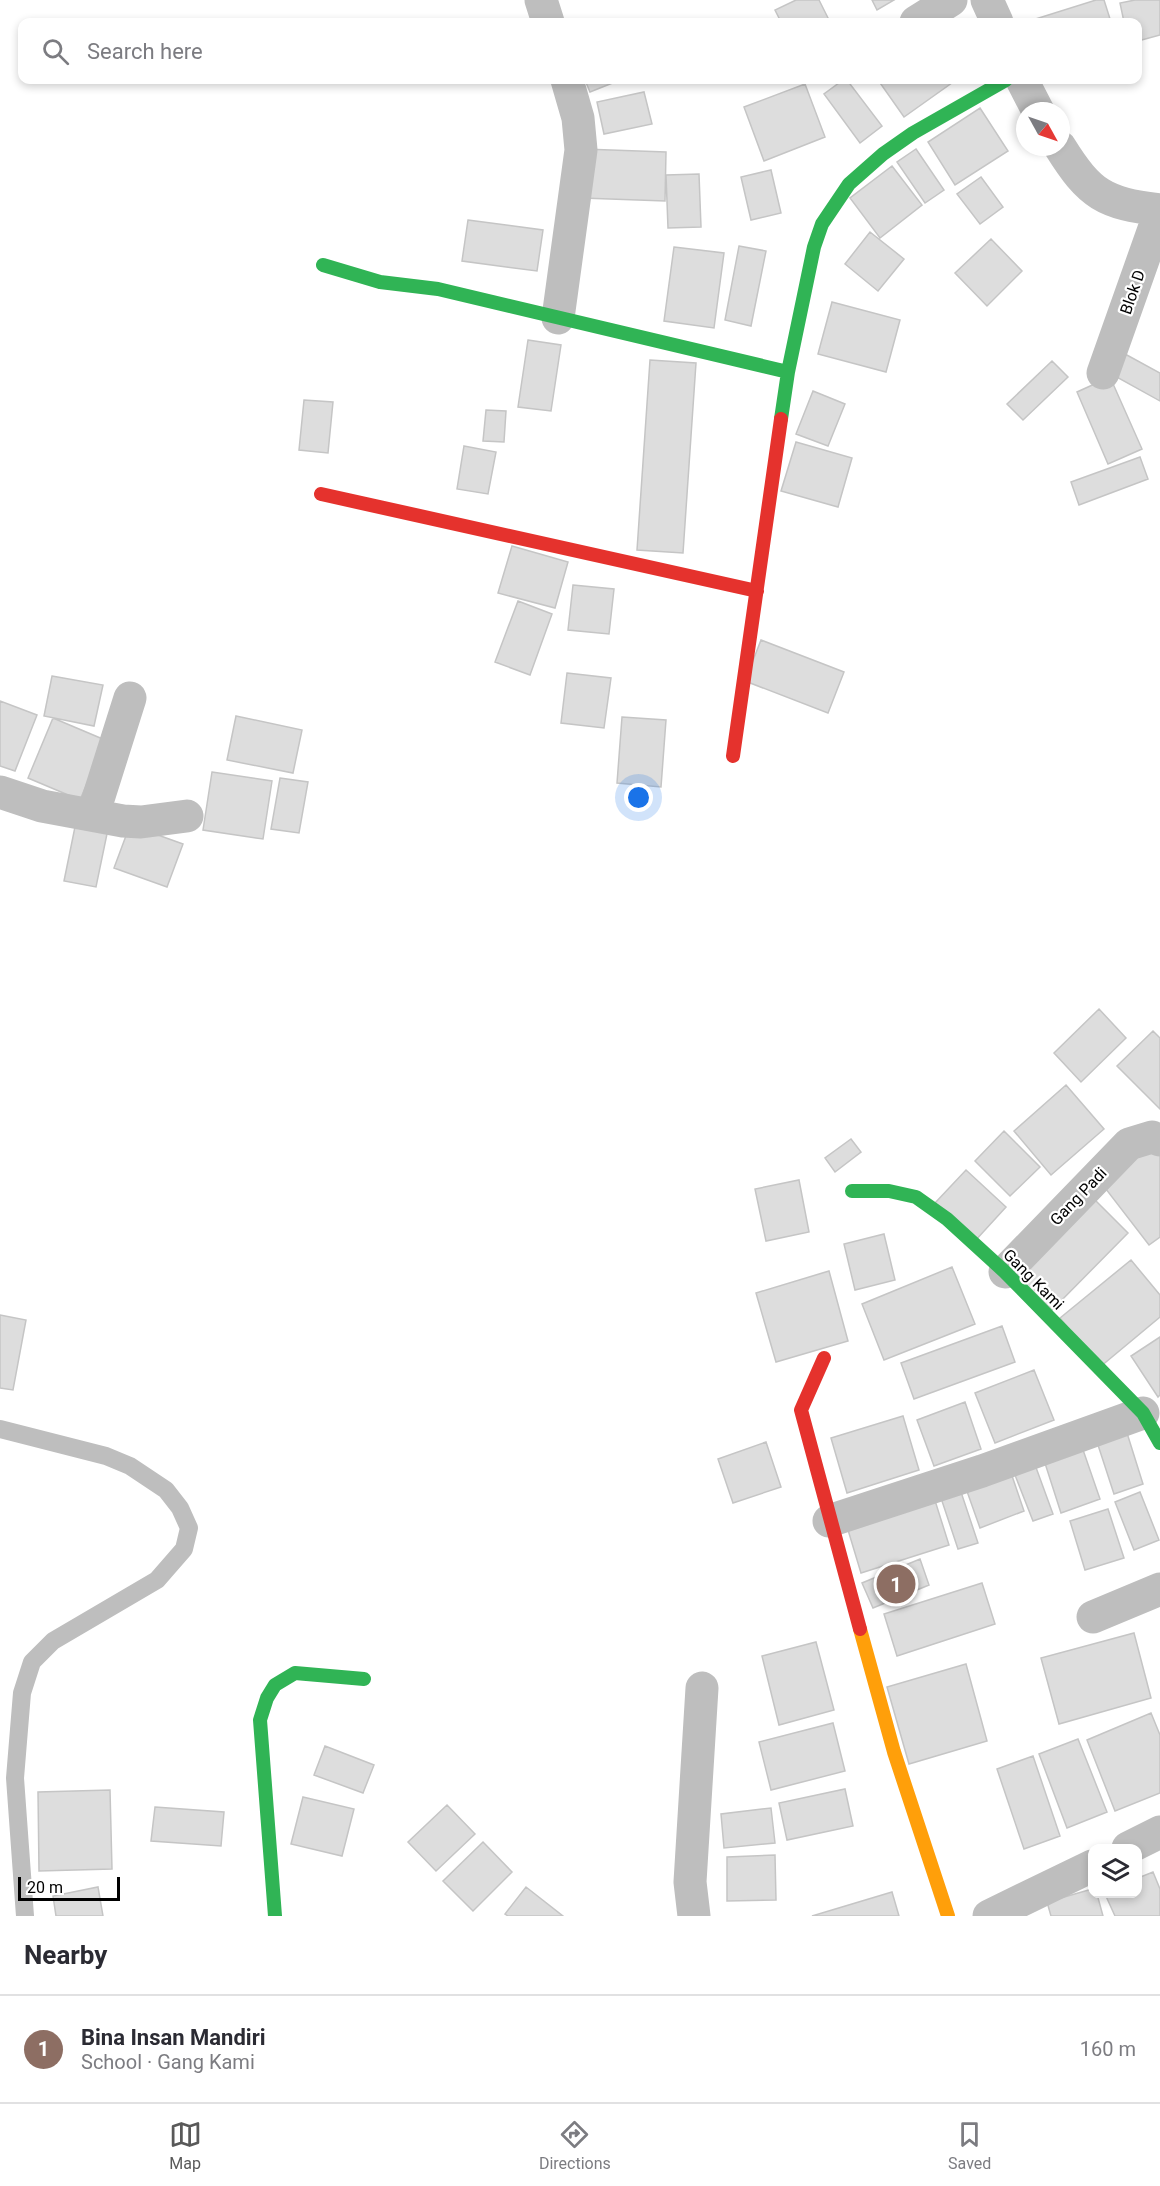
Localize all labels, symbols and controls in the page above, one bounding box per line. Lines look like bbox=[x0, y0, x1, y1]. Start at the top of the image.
search box bbox=[18, 18, 1142, 84]
icon: search bbox=[39, 35, 72, 68]
text: Search here bbox=[87, 39, 203, 64]
north arrow bbox=[1016, 102, 1070, 156]
street label: Blok D bbox=[1116, 268, 1149, 317]
your location bbox=[624, 783, 653, 812]
street label: Gang Padi bbox=[1046, 1163, 1111, 1229]
street label: Gang Kami bbox=[999, 1245, 1068, 1314]
pin: 1 bbox=[876, 1562, 916, 1606]
map controls bbox=[1088, 1844, 1142, 1898]
button: layers bbox=[1088, 1844, 1142, 1898]
scale bar bbox=[18, 1874, 120, 1902]
text: 20 m bbox=[27, 1878, 63, 1897]
text: Nearby bbox=[24, 1940, 107, 1970]
text: Bina Insan Mandiri bbox=[81, 2025, 266, 2050]
text: 1 bbox=[38, 2037, 49, 2061]
text: 160 m bbox=[1080, 2037, 1136, 2061]
text: School · Gang Kami bbox=[81, 2050, 255, 2074]
tab: Map bbox=[169, 2118, 202, 2173]
tab: Directions bbox=[539, 2118, 611, 2173]
tab: Saved bbox=[948, 2118, 991, 2173]

